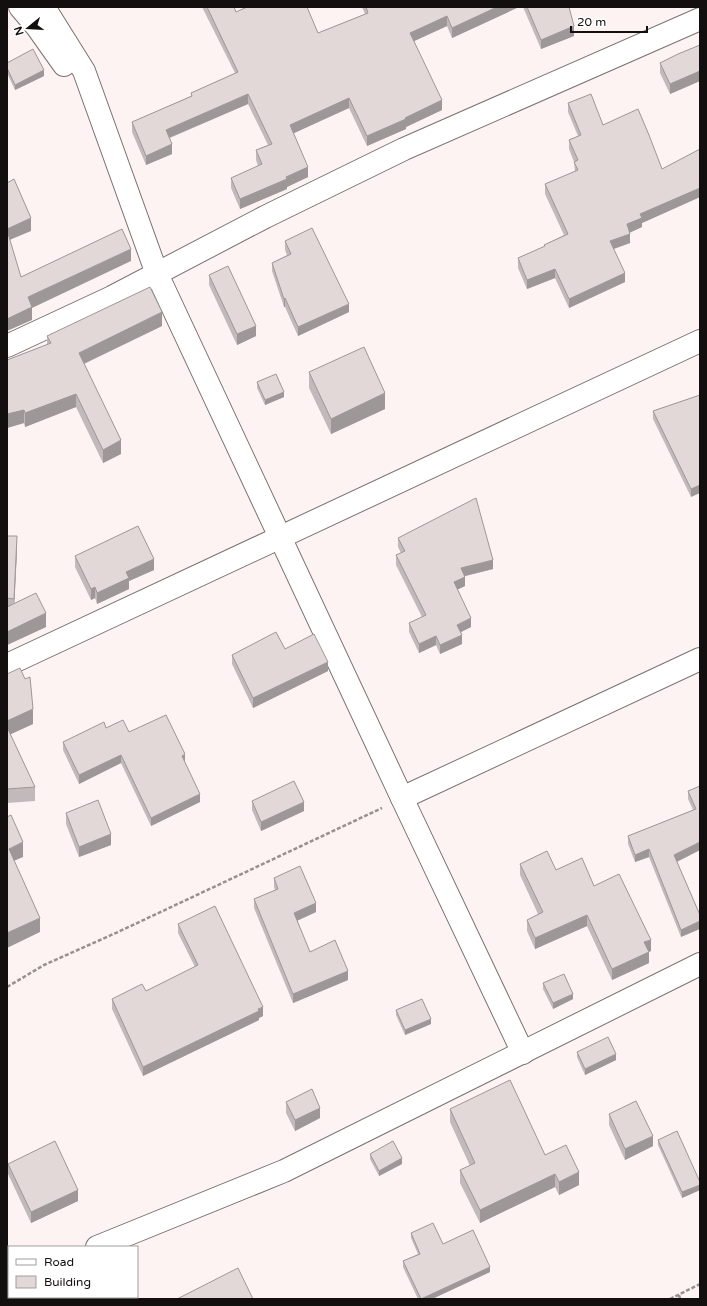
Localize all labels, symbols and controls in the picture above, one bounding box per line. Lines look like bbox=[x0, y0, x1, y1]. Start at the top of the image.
north arrow bbox=[8, 8, 48, 48]
scale bar bbox=[571, 8, 647, 34]
text: 20 m bbox=[577, 15, 606, 29]
text: N bbox=[11, 25, 27, 37]
legend bbox=[8, 1246, 138, 1298]
text: Road bbox=[44, 1255, 74, 1269]
text: Building bbox=[44, 1275, 91, 1289]

